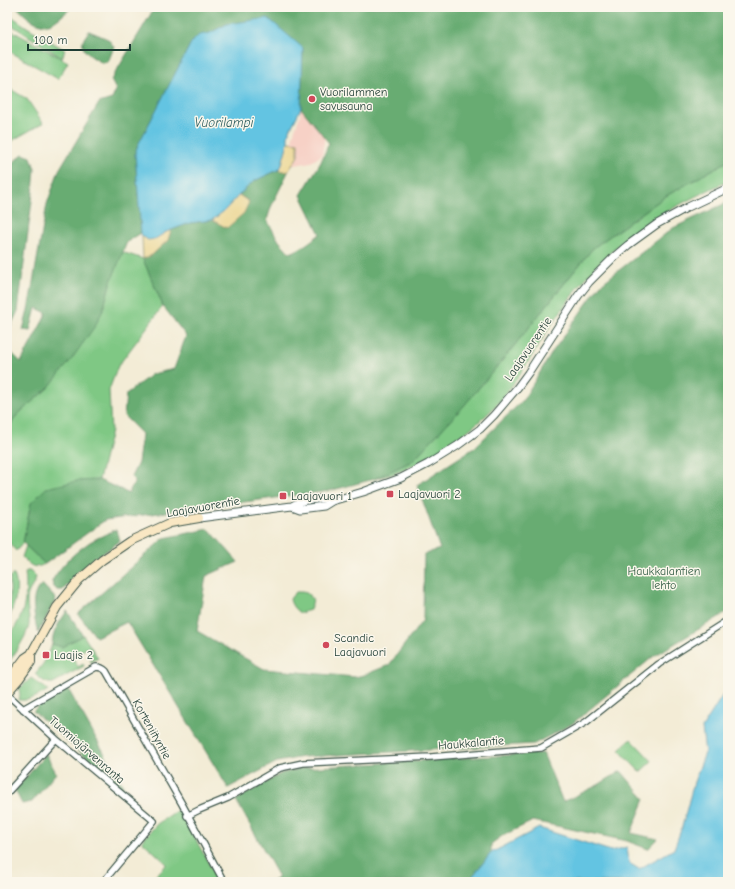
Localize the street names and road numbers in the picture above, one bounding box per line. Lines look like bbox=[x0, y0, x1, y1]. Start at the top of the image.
street label: Laajavuorentie bbox=[501, 314, 555, 384]
street label: Laajavuorentie bbox=[165, 494, 241, 520]
street label: Korteniityntie bbox=[130, 696, 174, 762]
street label: Tuomiojärvenranta bbox=[46, 713, 128, 787]
street label: Haukkalantie bbox=[437, 733, 505, 753]

